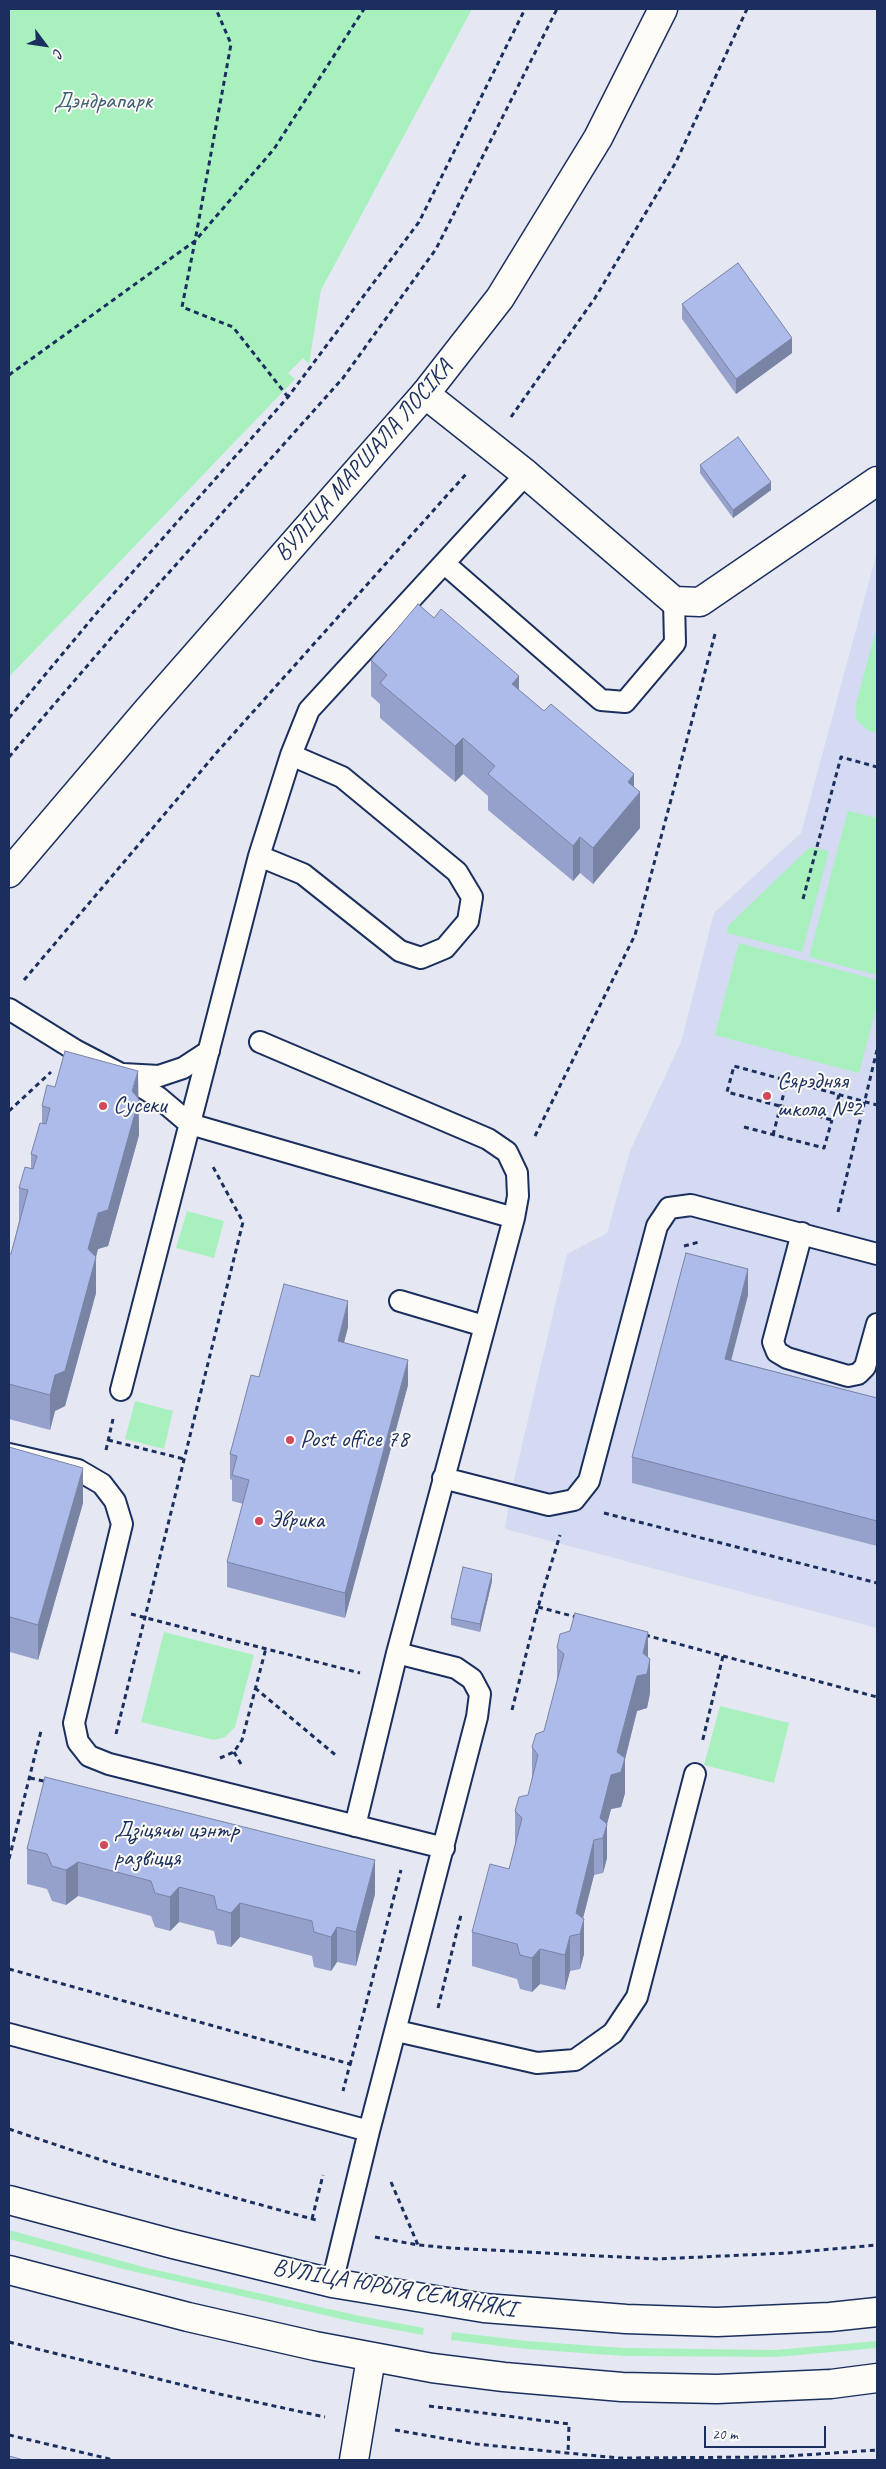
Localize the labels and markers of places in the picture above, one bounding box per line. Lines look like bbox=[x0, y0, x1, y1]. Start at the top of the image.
place label: Сярэдняя школа №2 bbox=[777, 1068, 862, 1124]
marker: Сярэдняя школа №2 bbox=[761, 1090, 773, 1102]
place label: Сусеки bbox=[113, 1092, 166, 1120]
marker: Сусеки bbox=[97, 1100, 109, 1112]
place label: Post office 78 bbox=[300, 1426, 409, 1454]
marker: Post office 78 bbox=[284, 1434, 296, 1446]
place label: Эврика bbox=[269, 1507, 324, 1535]
marker: Эврика bbox=[253, 1515, 265, 1527]
place label: Дзіцячы цэнтр развіцця bbox=[114, 1817, 239, 1873]
marker: Дзіцячы цэнтр развіцця bbox=[98, 1839, 110, 1851]

